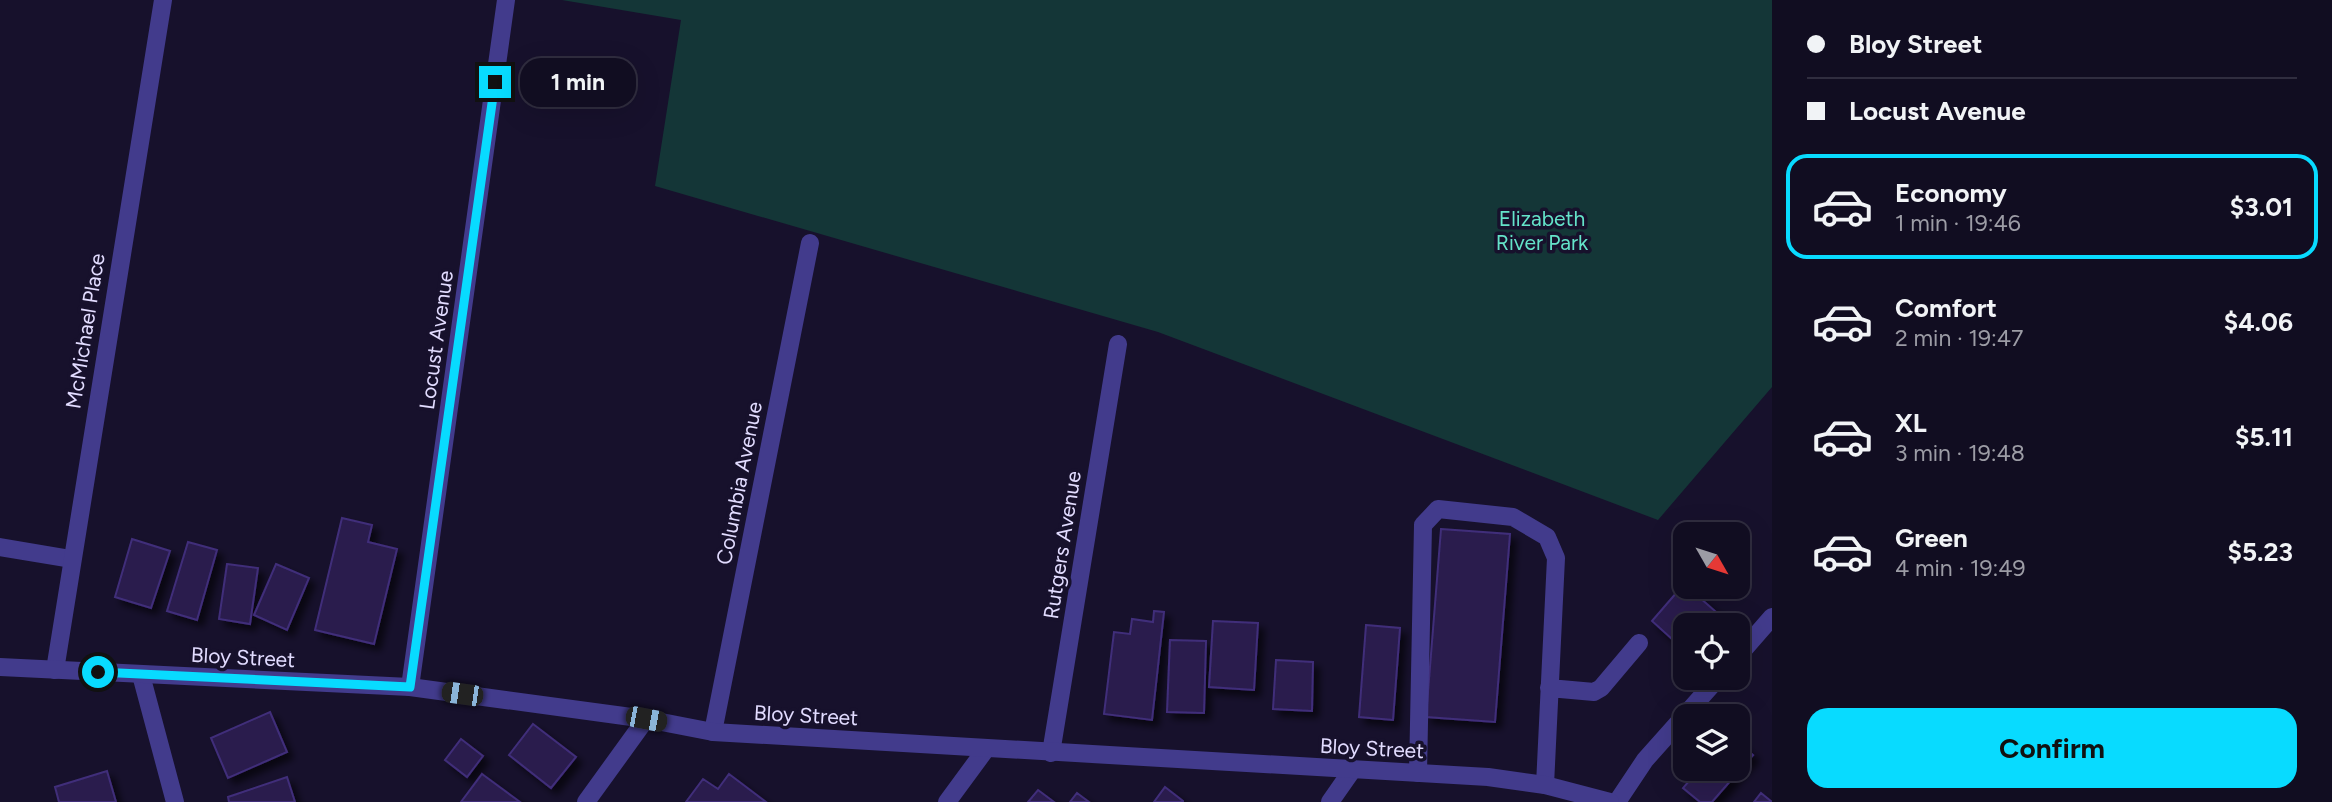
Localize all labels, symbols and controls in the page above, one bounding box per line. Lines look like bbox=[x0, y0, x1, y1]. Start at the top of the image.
text: Bloy Street bbox=[1849, 28, 1982, 60]
callout: 1 min bbox=[520, 57, 635, 106]
route end bbox=[479, 66, 511, 98]
text: 1 min bbox=[551, 68, 605, 96]
text: Locust Avenue bbox=[1849, 95, 2026, 127]
icon: car bbox=[1811, 175, 1874, 238]
text: Economy bbox=[1895, 177, 2007, 209]
text: $3.01 bbox=[2230, 191, 2293, 223]
park label: Elizabeth River Park bbox=[1496, 206, 1589, 255]
text: 1 min · 19:46 bbox=[1895, 209, 2021, 237]
street label: McMichael Place bbox=[60, 251, 110, 411]
street label: Locust Avenue bbox=[414, 269, 458, 411]
icon: car bbox=[1811, 290, 1874, 353]
text: Comfort bbox=[1895, 292, 1997, 324]
text: $4.06 bbox=[2224, 306, 2293, 338]
text: 2 min · 19:47 bbox=[1895, 324, 2023, 352]
street label: Columbia Avenue bbox=[711, 399, 767, 567]
icon: car bbox=[1811, 405, 1874, 468]
text: XL bbox=[1895, 407, 1927, 439]
text: $5.11 bbox=[2235, 421, 2293, 453]
text: 3 min · 19:48 bbox=[1895, 439, 2025, 467]
street label: Rutgers Avenue bbox=[1038, 469, 1086, 621]
icon: car bbox=[1811, 520, 1874, 583]
north arrow bbox=[1673, 522, 1750, 598]
map controls bbox=[1673, 522, 1750, 781]
text: Green bbox=[1895, 522, 1968, 554]
text: $5.23 bbox=[2228, 536, 2293, 568]
text: 4 min · 19:49 bbox=[1895, 554, 2026, 582]
button: locate bbox=[1673, 613, 1750, 690]
street label: Bloy Street bbox=[190, 642, 296, 672]
route start bbox=[82, 656, 114, 688]
car bbox=[440, 681, 485, 707]
street label: Bloy Street bbox=[753, 700, 859, 730]
button: layers bbox=[1673, 704, 1750, 781]
car bbox=[624, 705, 669, 733]
button: Confirm bbox=[1807, 708, 2297, 788]
street label: Bloy Street bbox=[1319, 733, 1425, 763]

